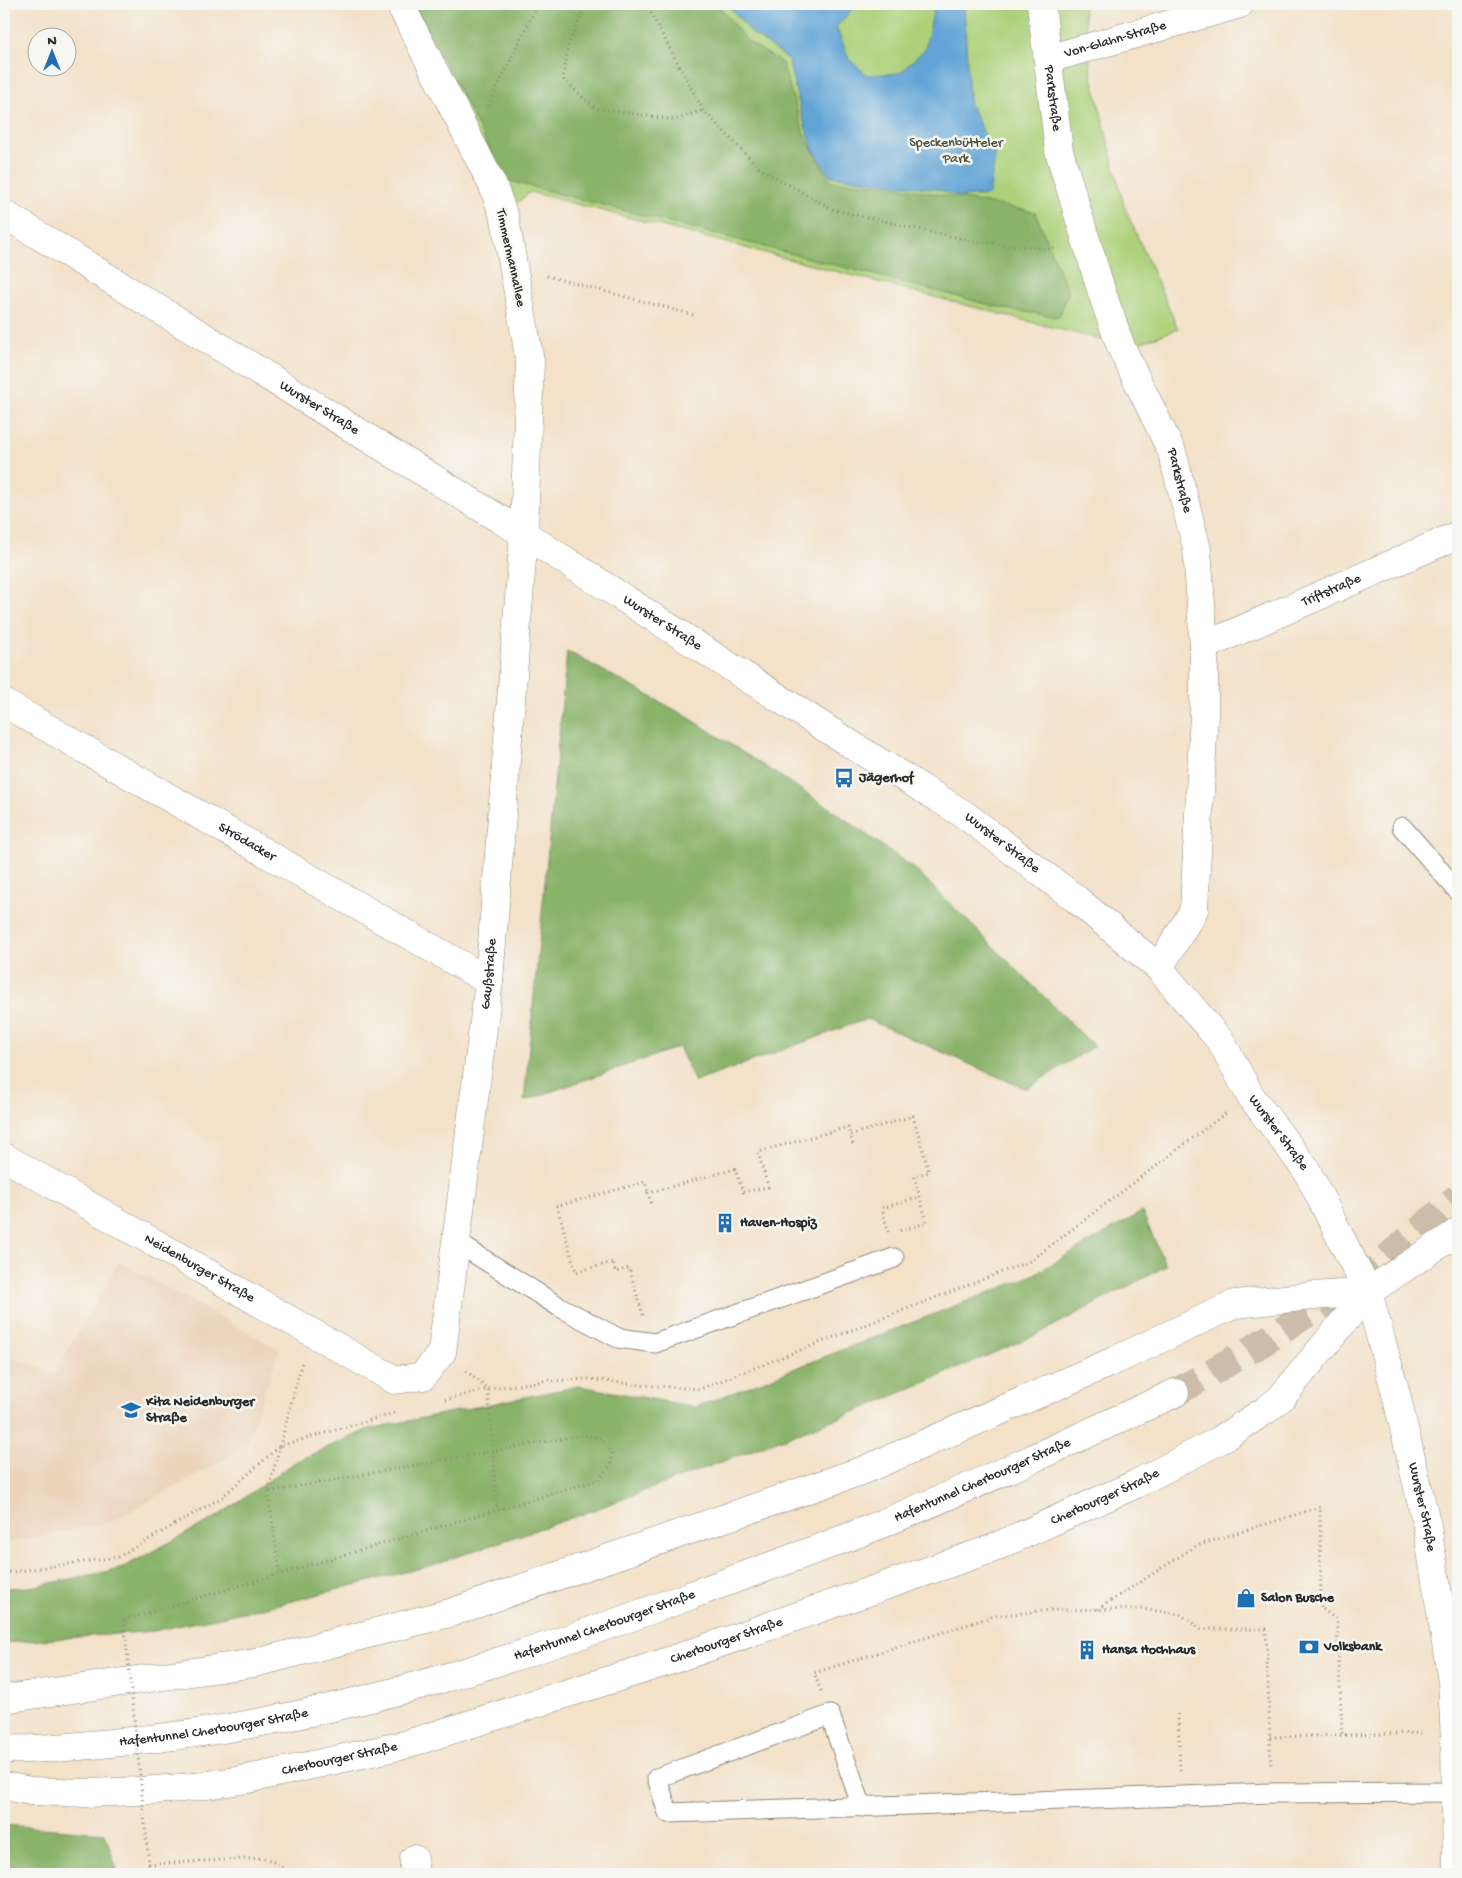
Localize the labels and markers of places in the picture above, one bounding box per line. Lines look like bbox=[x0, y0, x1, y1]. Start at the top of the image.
bus stop icon: Jägerhof bbox=[833, 767, 855, 789]
place label: Jägerhof bbox=[858, 770, 915, 787]
building icon: Haven-Hospiz bbox=[714, 1212, 736, 1234]
place label: Haven-Hospiz bbox=[740, 1215, 818, 1232]
place label: Kita Neidenburger Straße bbox=[145, 1394, 256, 1427]
school or university icon: Kita Neidenburger Straße bbox=[120, 1399, 142, 1421]
shop icon: Salon Busche bbox=[1235, 1587, 1257, 1609]
place label: Salon Busche bbox=[1261, 1590, 1335, 1607]
bank icon: Volksbank bbox=[1298, 1636, 1320, 1658]
building icon: Hansa Hochhaus bbox=[1076, 1639, 1098, 1661]
place label: Volksbank bbox=[1323, 1639, 1383, 1656]
place label: Hansa Hochhaus bbox=[1102, 1642, 1196, 1659]

